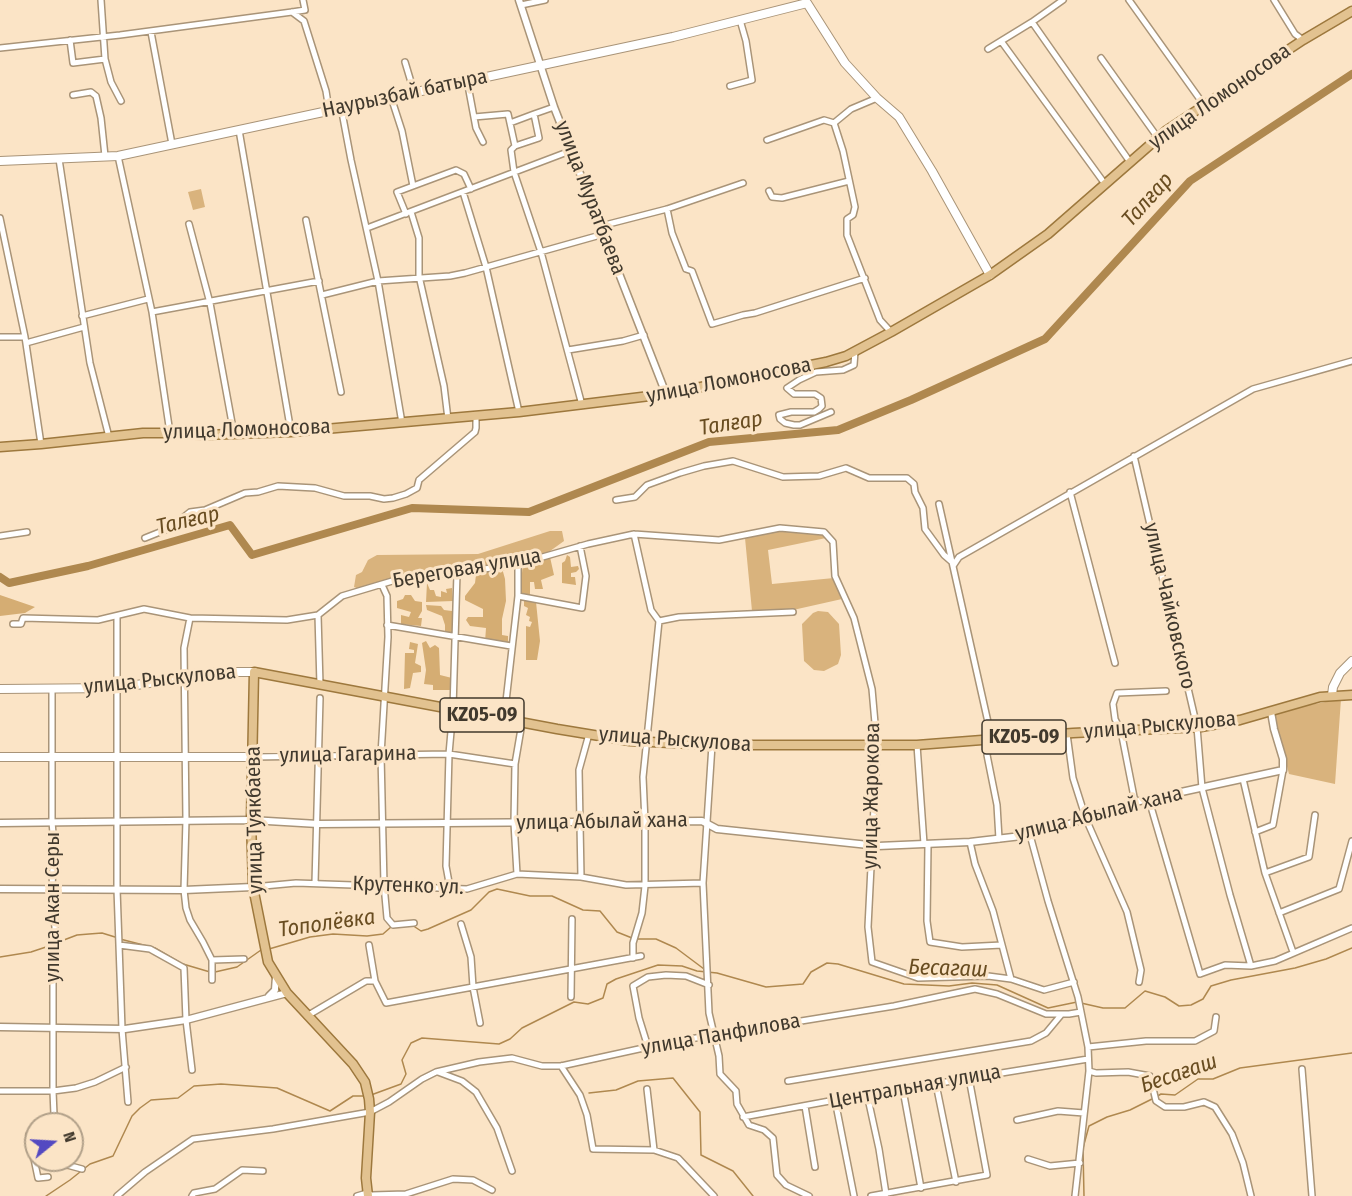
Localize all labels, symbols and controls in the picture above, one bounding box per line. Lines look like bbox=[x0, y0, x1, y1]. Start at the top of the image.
street label: улица Ломоносова bbox=[1144, 39, 1296, 155]
street label: Наурызбай батыра bbox=[320, 64, 490, 124]
street label: улица Муратбаева bbox=[549, 117, 631, 279]
water label: Талғар bbox=[1117, 167, 1179, 233]
street label: улица Ломоносова bbox=[644, 353, 814, 409]
water label: Талғар bbox=[697, 406, 765, 442]
street label: улица Ломоносова bbox=[163, 414, 331, 446]
water label: Талғар bbox=[154, 501, 222, 541]
street label: улица Чайковского bbox=[1138, 520, 1200, 692]
street label: Береговая улица bbox=[391, 544, 543, 594]
street label: улица Рыскулова bbox=[83, 659, 237, 701]
road number: KZ05-09 bbox=[440, 698, 524, 732]
street label: улица Рыскулова bbox=[1083, 707, 1237, 745]
road number: KZ05-09 bbox=[982, 720, 1066, 754]
street label: улица Рыскулова bbox=[598, 722, 752, 758]
street label: улица Жарокова bbox=[858, 722, 886, 870]
street label: улица Гагарина bbox=[279, 741, 417, 769]
street label: улица Туякбаева bbox=[241, 746, 269, 894]
street label: улица Абылай хана bbox=[1013, 781, 1185, 847]
street label: улица Абылай хана bbox=[516, 808, 688, 836]
street label: улица Акан Серы bbox=[40, 832, 66, 982]
street label: Крутенко ул. bbox=[352, 871, 464, 901]
water label: Тополёвка bbox=[277, 904, 377, 944]
water label: Бесагаш bbox=[908, 954, 988, 984]
street label: улица Панфилова bbox=[640, 1009, 802, 1061]
water label: Бесағаш bbox=[1137, 1049, 1221, 1099]
street label: Центральная улица bbox=[827, 1059, 1003, 1115]
north arrow bbox=[24, 1112, 84, 1172]
text: N bbox=[59, 1129, 80, 1144]

